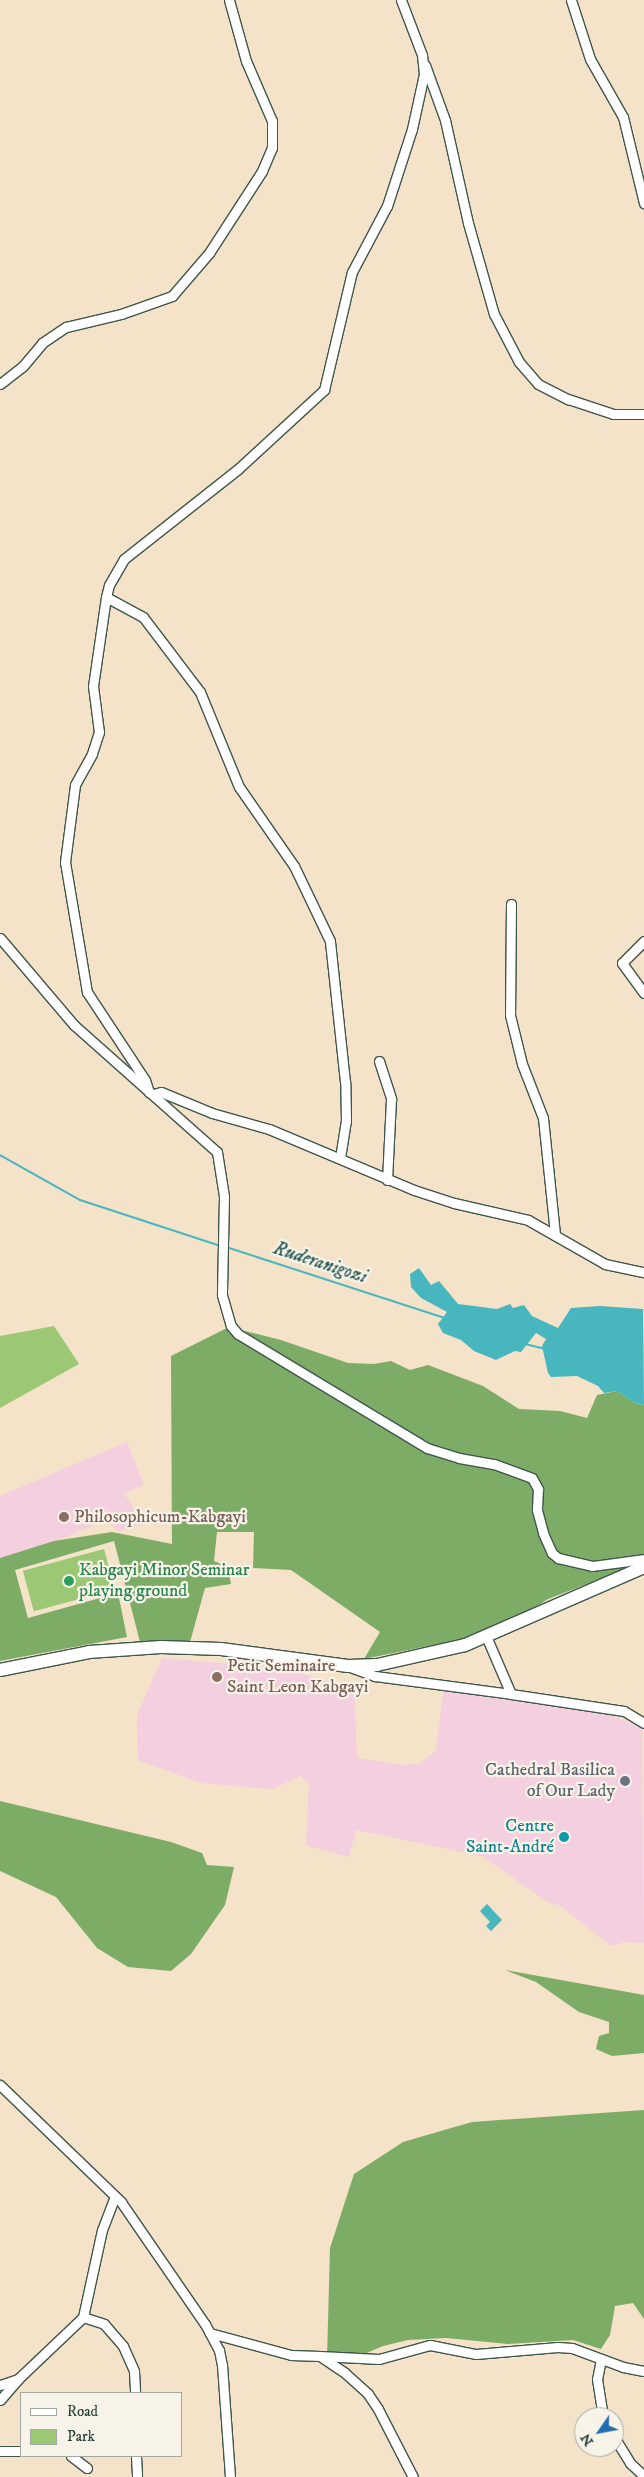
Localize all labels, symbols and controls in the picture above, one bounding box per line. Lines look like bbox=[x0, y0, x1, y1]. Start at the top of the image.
water label: Ruderanigozi bbox=[270, 1237, 370, 1289]
place label: Philosophicum-Kabgayi bbox=[74, 1506, 246, 1528]
marker: Philosophicum-Kabgayi bbox=[58, 1511, 70, 1523]
place label: Kabgayi Minor Seminar playing ground bbox=[79, 1560, 250, 1602]
marker: Kabgayi Minor Seminar playing ground bbox=[63, 1575, 75, 1587]
place label: Petit Seminaire Saint Leon Kabgayi bbox=[227, 1656, 368, 1698]
marker: Petit Seminaire Saint Leon Kabgayi bbox=[211, 1671, 223, 1683]
place label: Cathedral Basilica of Our Lady bbox=[485, 1760, 615, 1802]
marker: Cathedral Basilica of Our Lady bbox=[619, 1775, 631, 1787]
place label: Centre Saint-André bbox=[466, 1816, 554, 1858]
marker: Centre Saint-André bbox=[558, 1831, 570, 1843]
legend bbox=[20, 2392, 182, 2457]
text: Road bbox=[67, 2402, 98, 2421]
north arrow bbox=[574, 2407, 624, 2457]
text: Park bbox=[67, 2427, 95, 2446]
text: N bbox=[577, 2430, 598, 2449]

